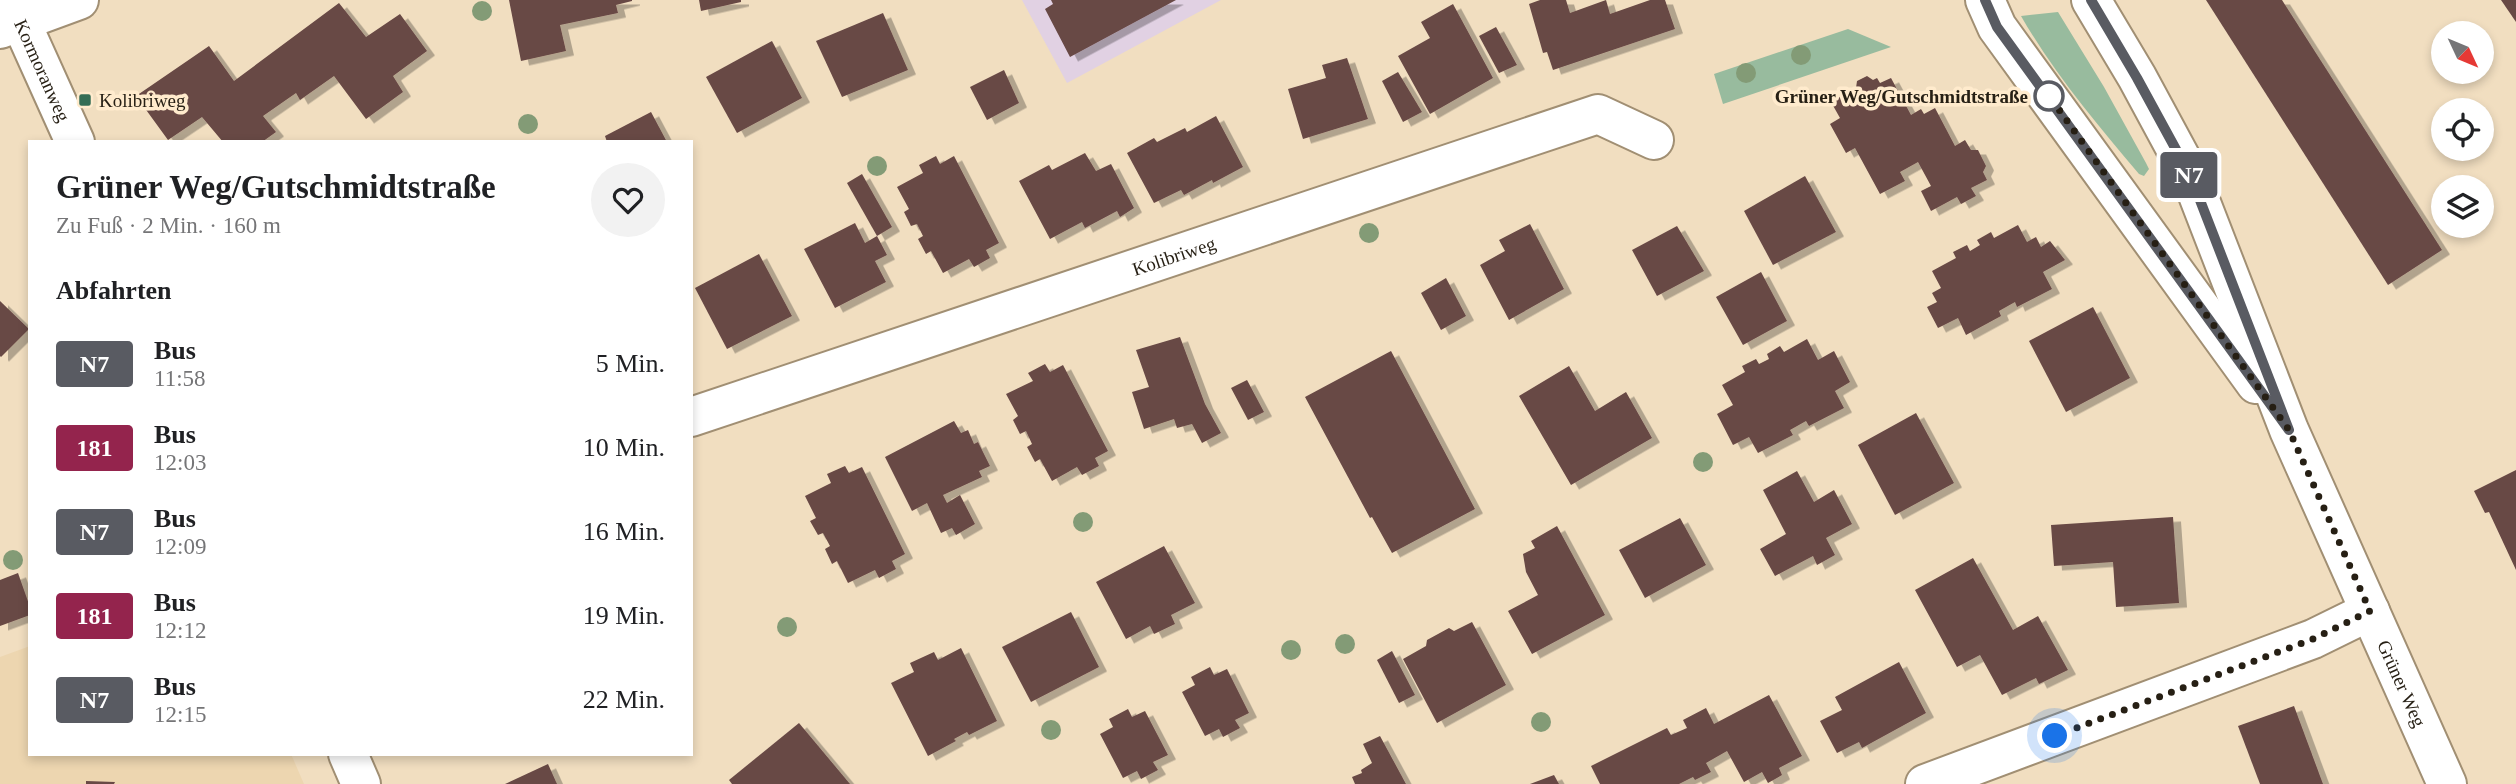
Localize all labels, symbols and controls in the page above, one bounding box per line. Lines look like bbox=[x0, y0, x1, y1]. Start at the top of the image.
street label: Kormoranweg bbox=[11, 16, 75, 125]
north arrow bbox=[2431, 21, 2494, 84]
map controls bbox=[2431, 21, 2494, 238]
marker: Grüner Weg/Gutschmidtstraße bbox=[2034, 81, 2064, 111]
place label: Grüner Weg/Gutschmidtstraße bbox=[1775, 86, 2028, 107]
place label: Kolibriweg bbox=[99, 90, 186, 111]
marker: Kolibriweg bbox=[77, 92, 93, 108]
button: locate bbox=[2431, 98, 2494, 161]
line badge: N7 bbox=[2158, 152, 2220, 198]
text: N7 bbox=[2174, 162, 2204, 188]
button: heart bbox=[591, 163, 665, 237]
text: Grüner Weg/Gutschmidtstraße bbox=[56, 169, 496, 205]
button: layers bbox=[2431, 175, 2494, 238]
text: Zu Fuß · 2 Min. · 160 m bbox=[56, 213, 281, 238]
street label: Kolibriweg bbox=[1129, 232, 1219, 279]
text: Abfahrten bbox=[56, 276, 172, 305]
text: Bus bbox=[154, 336, 196, 365]
text: 5 Min. bbox=[596, 349, 665, 378]
text: N7 bbox=[80, 351, 109, 377]
text: 11:58 bbox=[154, 366, 206, 391]
text: Bus bbox=[154, 420, 196, 449]
text: 10 Min. bbox=[583, 433, 665, 462]
text: 181 bbox=[77, 435, 113, 461]
text: 12:03 bbox=[154, 450, 206, 475]
text: Bus bbox=[154, 504, 196, 533]
text: 16 Min. bbox=[583, 517, 665, 546]
text: N7 bbox=[80, 519, 109, 545]
text: 12:09 bbox=[154, 534, 206, 559]
text: Bus bbox=[154, 588, 196, 617]
text: 19 Min. bbox=[583, 601, 665, 630]
text: 181 bbox=[77, 603, 113, 629]
text: 12:12 bbox=[154, 618, 206, 643]
street label: Grüner Weg bbox=[2374, 637, 2431, 730]
text: Bus bbox=[154, 672, 196, 701]
text: 22 Min. bbox=[583, 685, 665, 714]
text: N7 bbox=[80, 687, 109, 713]
text: 12:15 bbox=[154, 702, 206, 727]
your location bbox=[2037, 718, 2072, 753]

